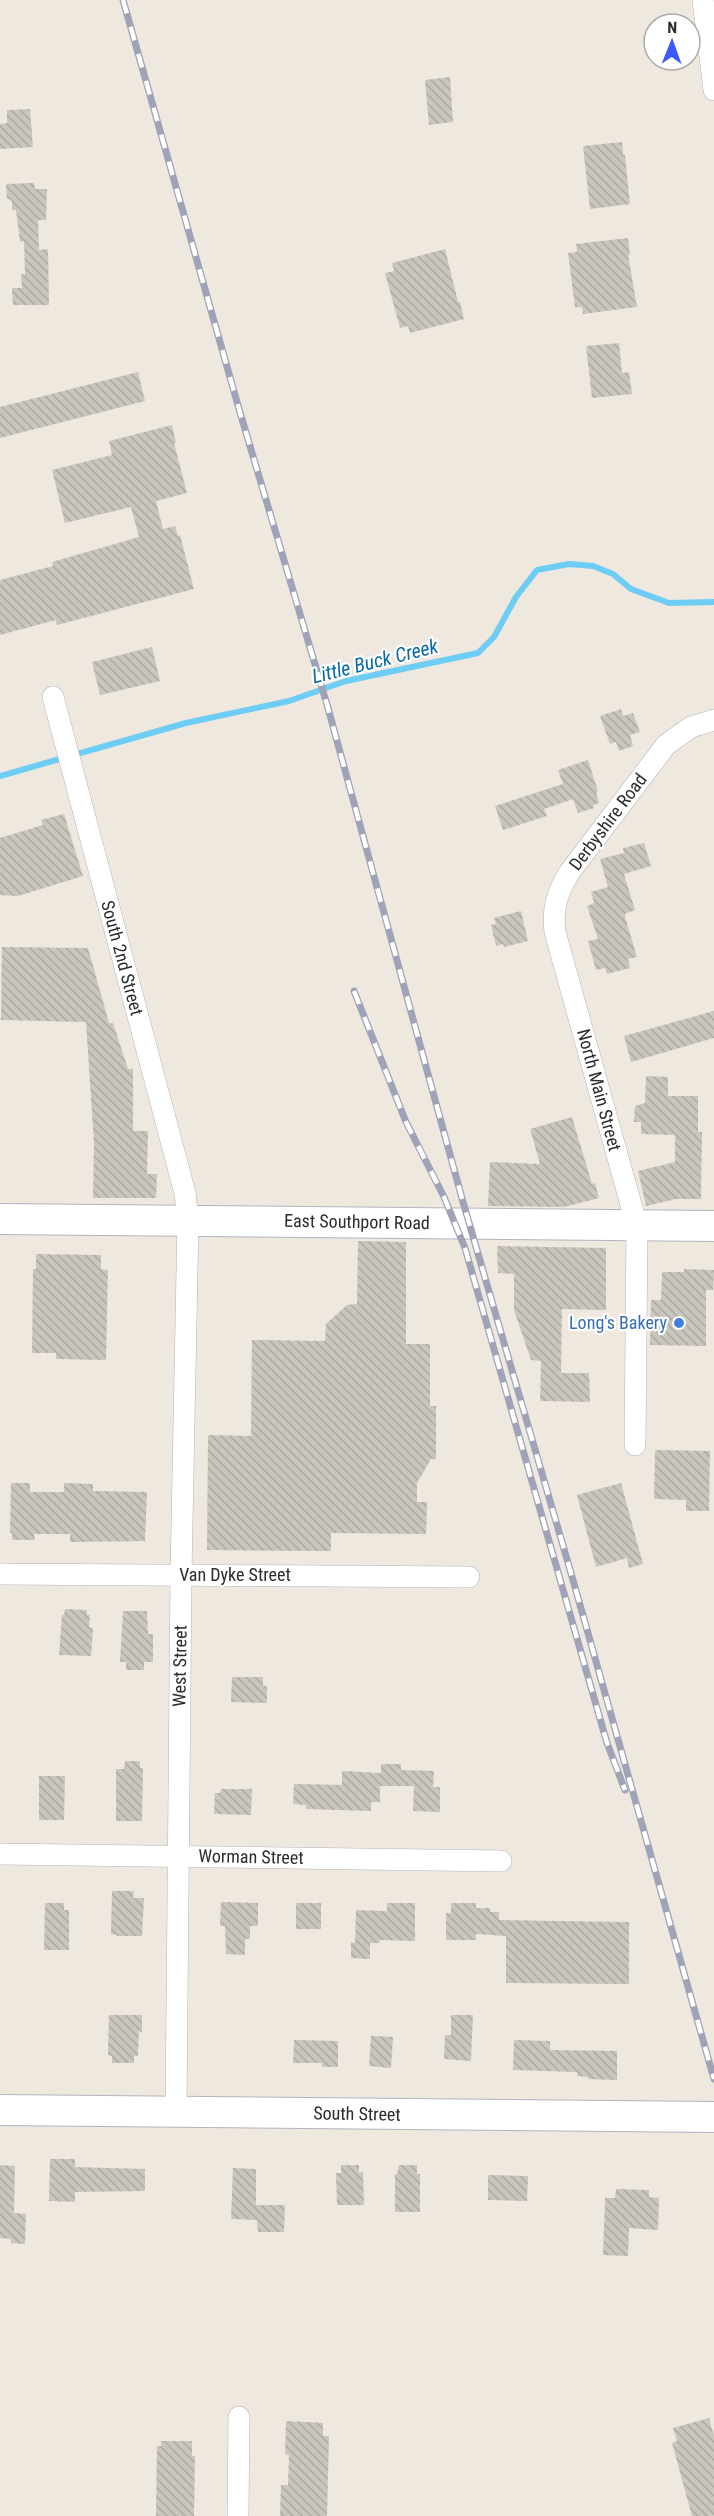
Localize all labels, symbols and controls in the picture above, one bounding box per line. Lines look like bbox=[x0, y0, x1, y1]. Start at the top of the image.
north arrow bbox=[642, 12, 702, 72]
text: N bbox=[667, 18, 677, 37]
water label: Little Buck Creek bbox=[309, 633, 442, 688]
street label: Derbyshire Road bbox=[564, 769, 651, 874]
street label: South 2nd Street bbox=[97, 898, 148, 1018]
street label: North Main Street bbox=[573, 1026, 626, 1153]
street label: East Southport Road bbox=[284, 1210, 430, 1233]
place label: Long's Bakery bbox=[569, 1312, 668, 1333]
marker: Long's Bakery bbox=[672, 1316, 686, 1330]
street label: Van Dyke Street bbox=[179, 1564, 291, 1585]
street label: West Street bbox=[168, 1625, 191, 1707]
street label: Worman Street bbox=[198, 1845, 304, 1868]
street label: South Street bbox=[313, 2102, 401, 2125]

